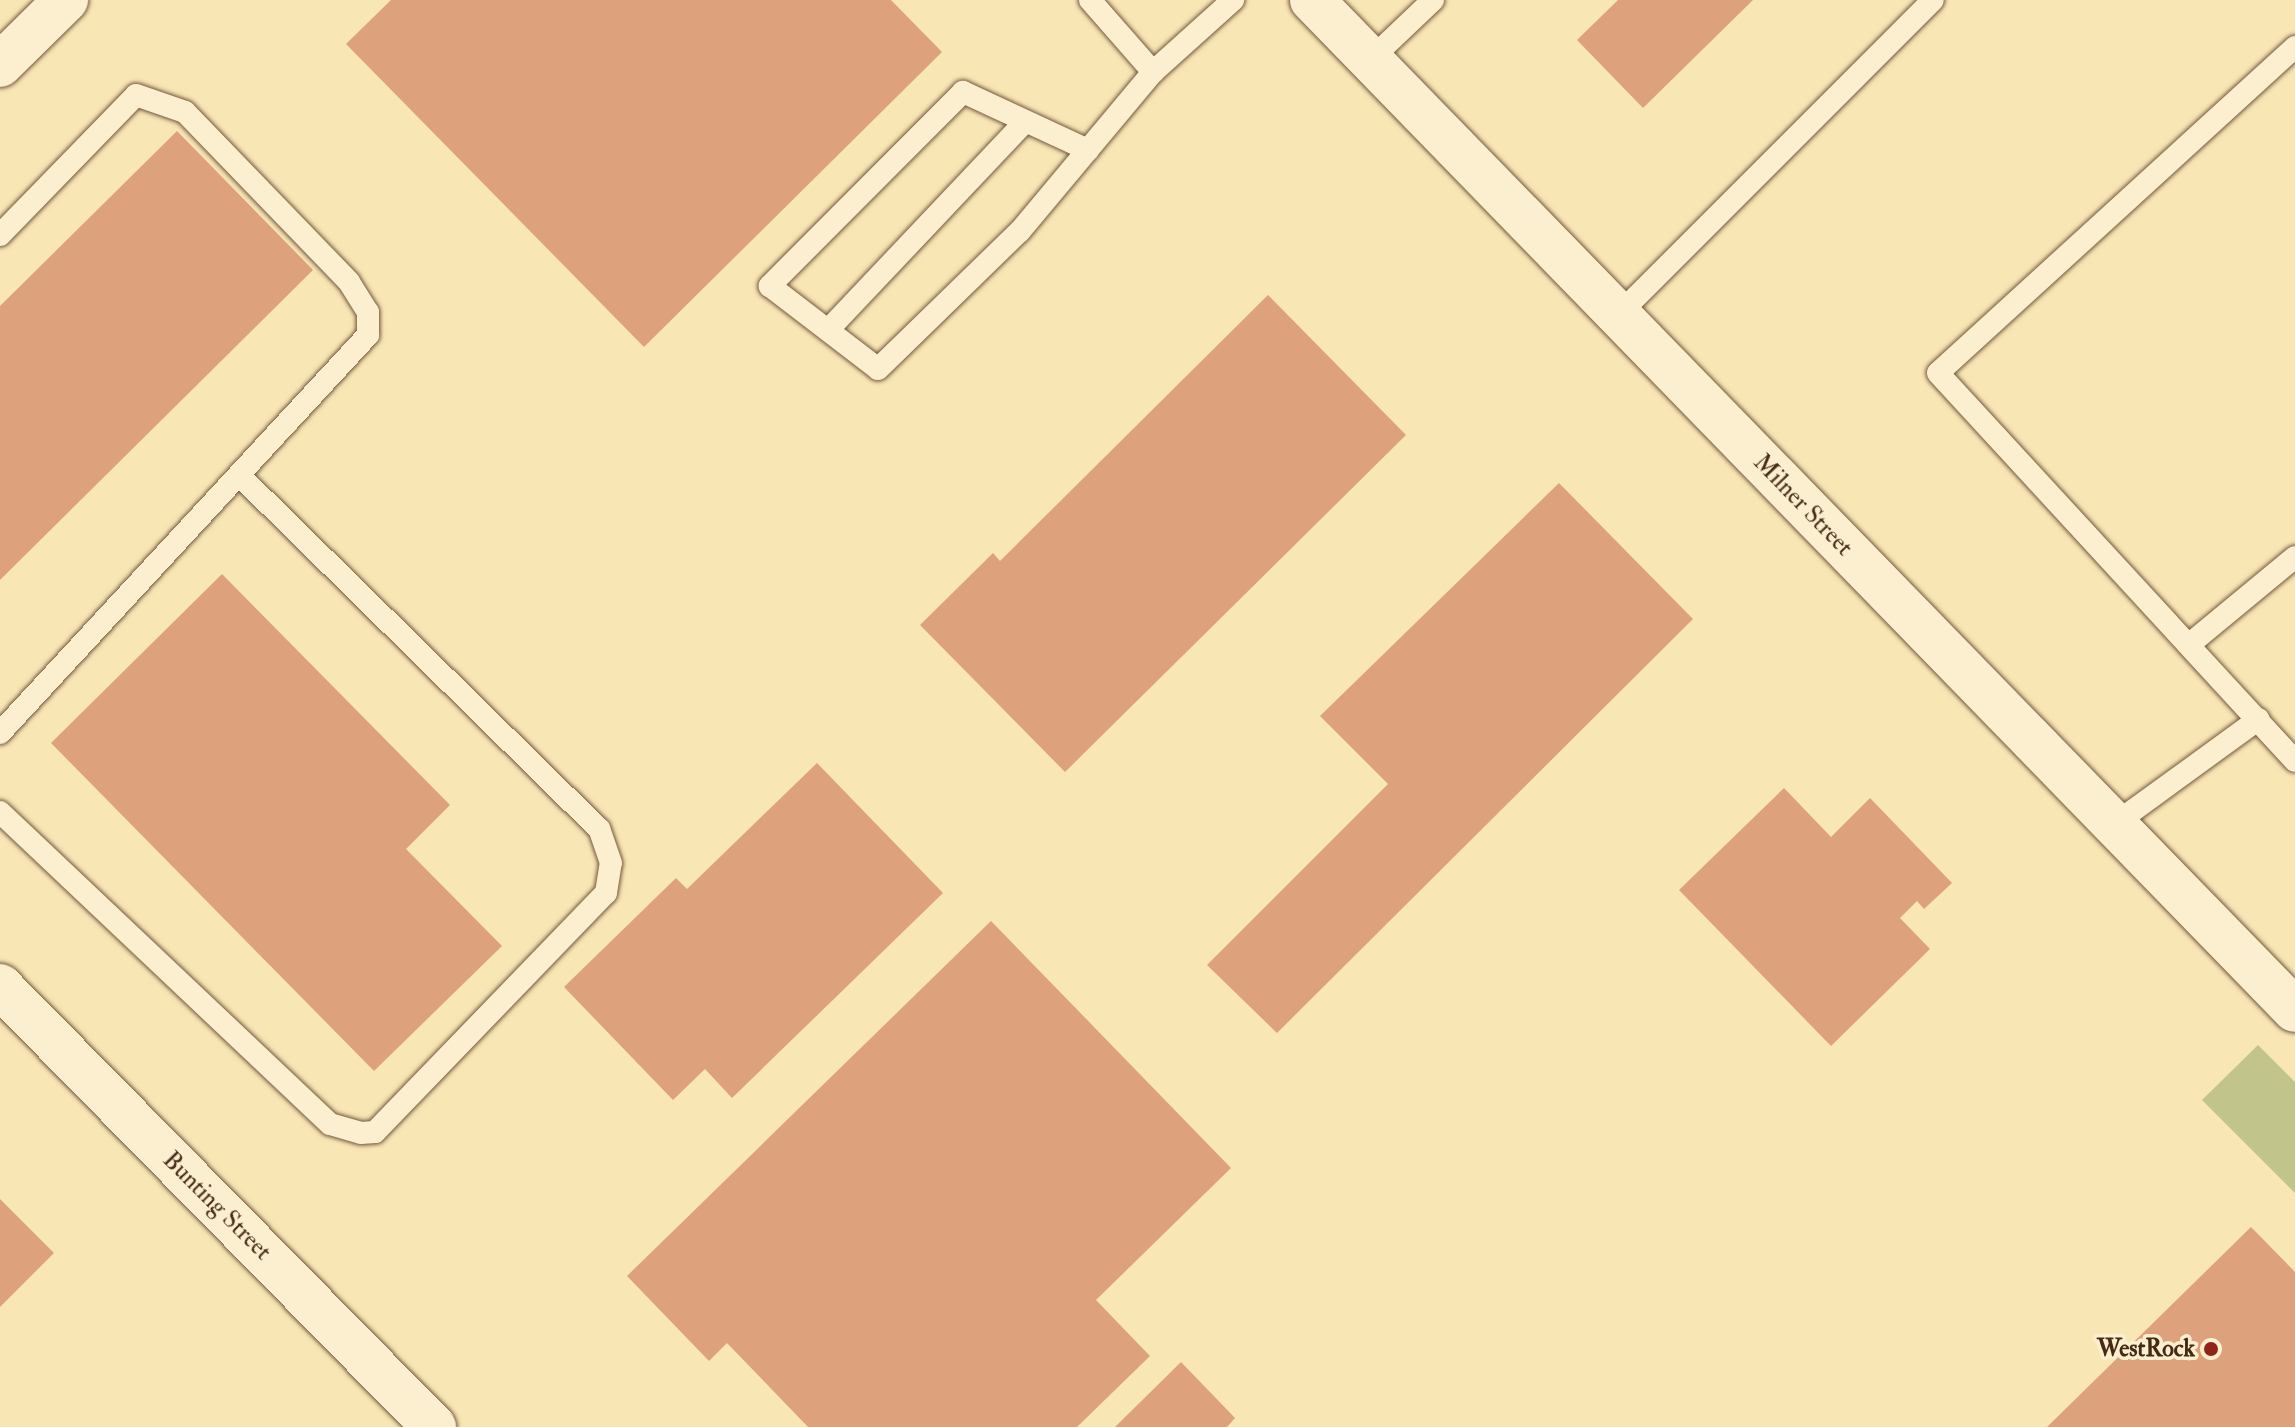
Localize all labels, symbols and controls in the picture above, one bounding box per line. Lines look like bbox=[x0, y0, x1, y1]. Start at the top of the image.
street label: Milner Street bbox=[1747, 448, 1859, 562]
street label: Bunting Street bbox=[157, 1146, 277, 1266]
place label: WestRock bbox=[2097, 1335, 2195, 1363]
marker: WestRock bbox=[2202, 1340, 2220, 1358]

